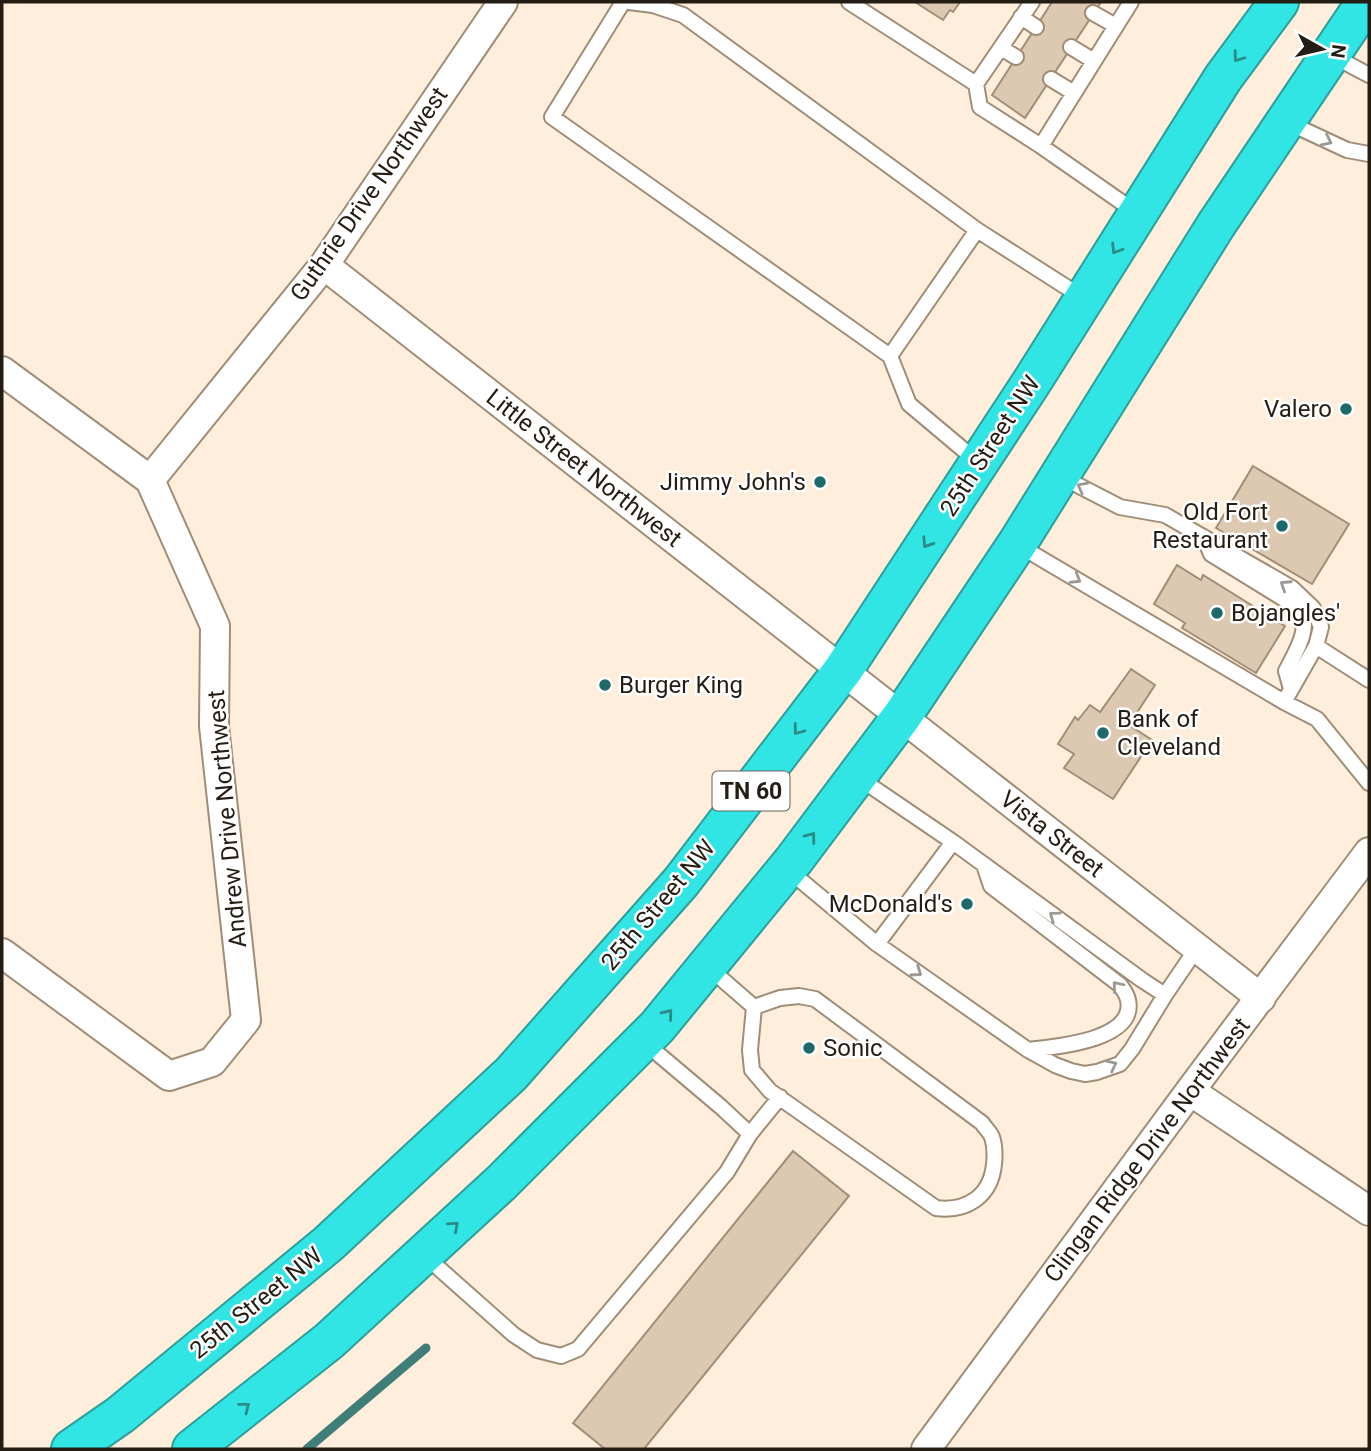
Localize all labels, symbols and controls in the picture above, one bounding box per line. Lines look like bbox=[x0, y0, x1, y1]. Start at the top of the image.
north arrow bbox=[1287, 14, 1357, 84]
text: N bbox=[1326, 43, 1351, 60]
one-way arrow bbox=[1234, 49, 1247, 62]
street label: Guthrie Drive Northwest bbox=[284, 82, 454, 306]
one-way arrow bbox=[1320, 132, 1332, 146]
one-way arrow bbox=[1112, 241, 1125, 254]
street label: 25th Street NW bbox=[934, 371, 1046, 521]
street label: Little Street Northwest bbox=[481, 383, 687, 553]
place label: Valero bbox=[1264, 395, 1332, 423]
marker: Valero bbox=[1338, 401, 1354, 417]
place label: Jimmy John's bbox=[660, 468, 806, 496]
marker: Jimmy John's bbox=[812, 474, 828, 490]
one-way arrow bbox=[1077, 482, 1089, 496]
place label: Old Fort Restaurant bbox=[1152, 498, 1268, 554]
marker: Old Fort Restaurant bbox=[1274, 518, 1290, 534]
one-way arrow bbox=[923, 535, 935, 548]
one-way arrow bbox=[1068, 571, 1081, 584]
one-way arrow bbox=[1280, 580, 1293, 593]
place label: Bojangles' bbox=[1231, 599, 1340, 627]
marker: Bojangles' bbox=[1209, 605, 1225, 621]
place label: Burger King bbox=[619, 671, 743, 699]
marker: Burger King bbox=[597, 677, 613, 693]
street label: Andrew Drive Northwest bbox=[202, 689, 252, 949]
place label: Bank of Cleveland bbox=[1117, 705, 1221, 761]
one-way arrow bbox=[793, 722, 806, 735]
marker: Bank of Cleveland bbox=[1095, 725, 1111, 741]
road number: TN 60 bbox=[712, 772, 790, 810]
street label: Vista Street bbox=[995, 785, 1109, 883]
one-way arrow bbox=[803, 832, 815, 845]
street label: 25th Street NW bbox=[595, 834, 721, 976]
place label: McDonald's bbox=[829, 890, 953, 918]
marker: McDonald's bbox=[959, 896, 975, 912]
one-way arrow bbox=[1049, 911, 1061, 924]
one-way arrow bbox=[909, 964, 922, 976]
one-way arrow bbox=[1113, 981, 1126, 993]
one-way arrow bbox=[659, 1009, 672, 1021]
street label: Clingan Ridge Drive Northwest bbox=[1038, 1012, 1256, 1288]
place label: Sonic bbox=[823, 1034, 883, 1062]
marker: Sonic bbox=[801, 1040, 817, 1056]
one-way arrow bbox=[1105, 1060, 1118, 1074]
one-way arrow bbox=[446, 1222, 459, 1234]
street label: 25th Street NW bbox=[184, 1241, 328, 1365]
one-way arrow bbox=[238, 1402, 250, 1415]

